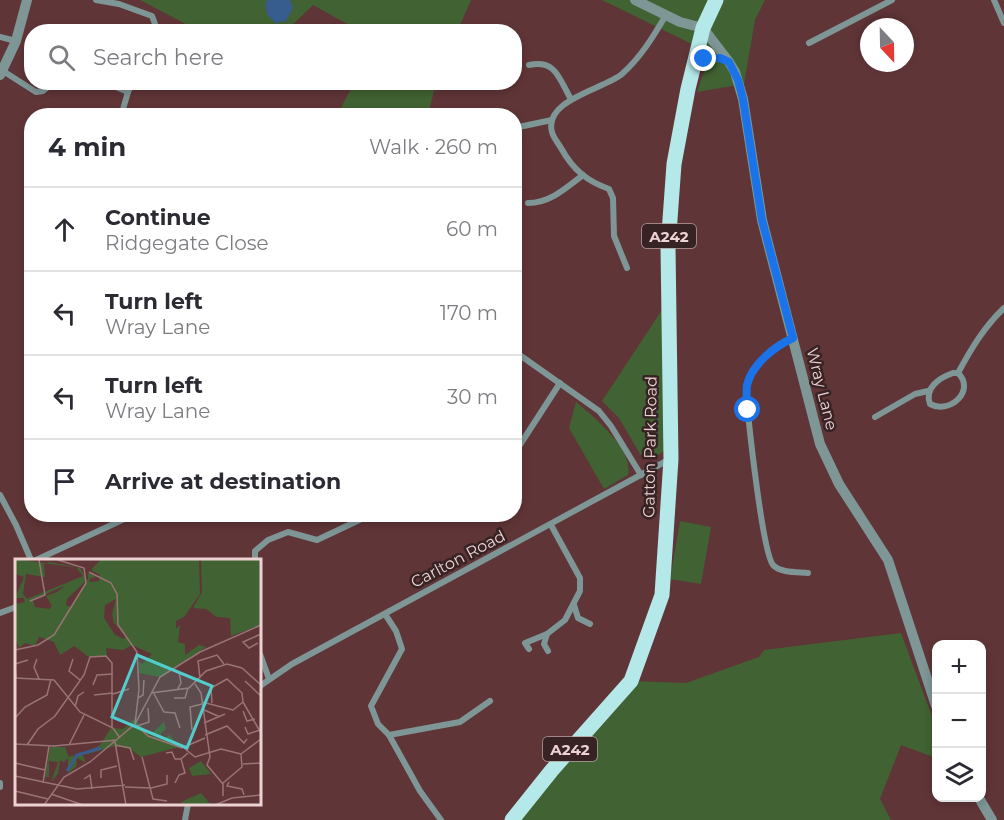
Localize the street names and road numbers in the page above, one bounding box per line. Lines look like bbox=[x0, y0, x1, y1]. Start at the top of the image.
road number: A242 bbox=[642, 224, 696, 248]
street label: Wray Lane bbox=[803, 346, 841, 432]
street label: Gatton Park Road bbox=[639, 376, 661, 518]
street label: Carlton Road bbox=[408, 526, 508, 592]
road number: A242 bbox=[543, 737, 597, 761]

